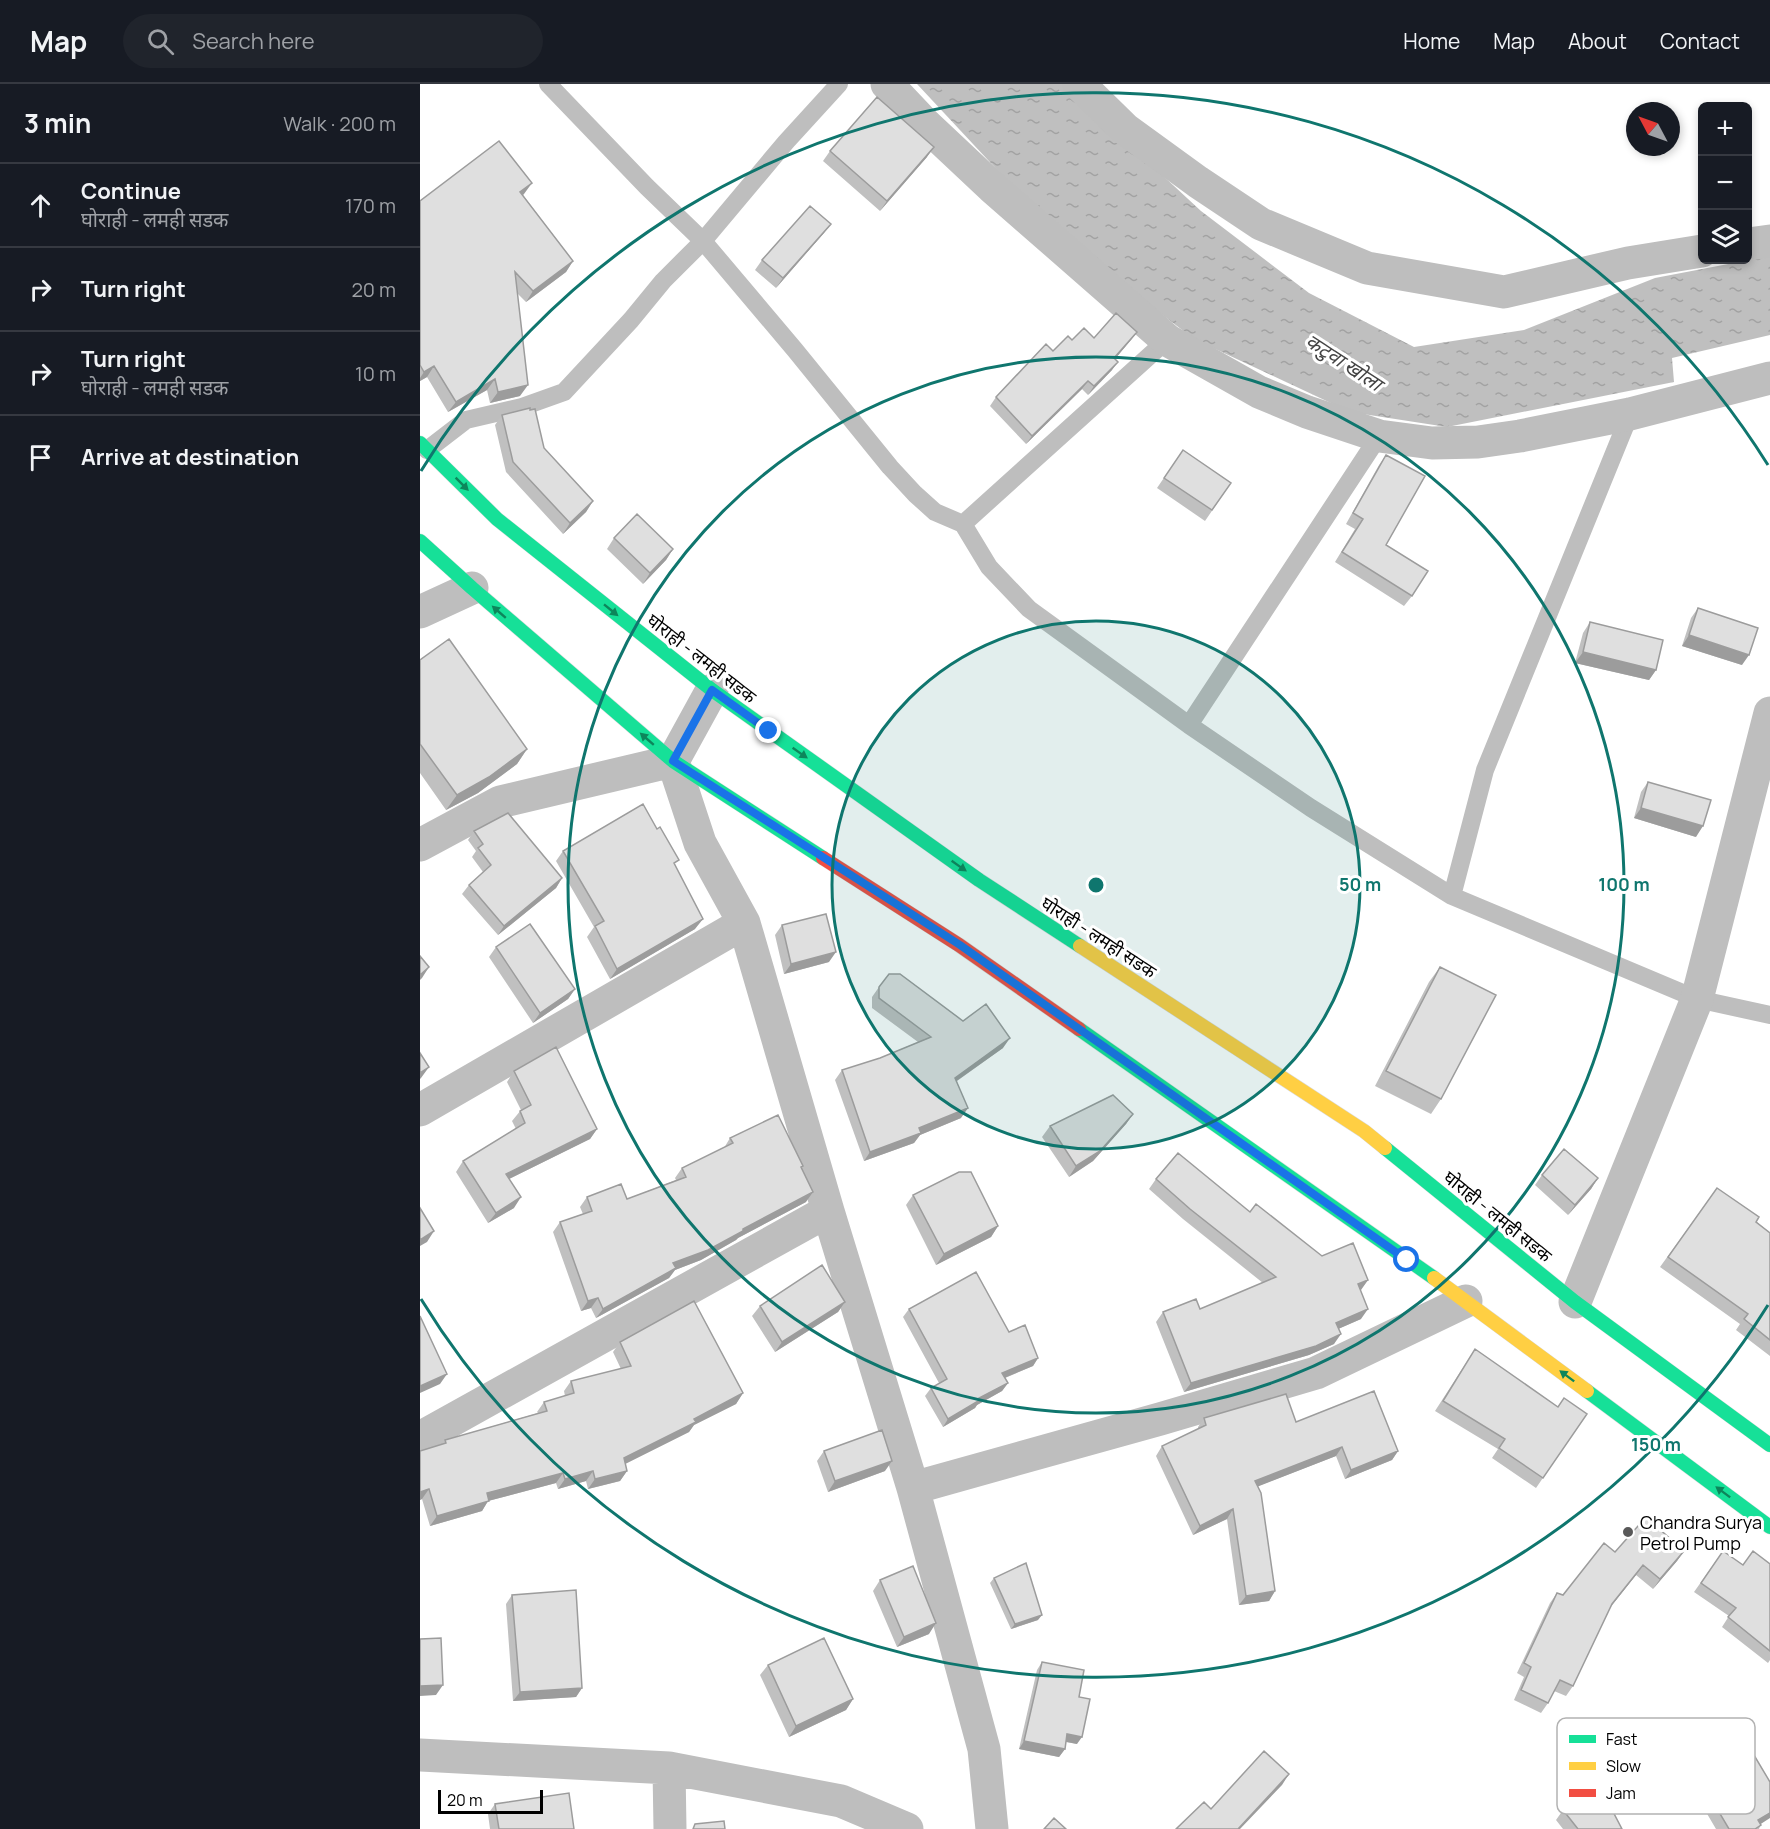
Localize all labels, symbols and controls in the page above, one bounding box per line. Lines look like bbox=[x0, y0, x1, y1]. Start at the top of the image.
search box bbox=[123, 14, 543, 68]
text: Map bbox=[30, 22, 87, 60]
icon: search bbox=[144, 25, 177, 58]
text: Search here bbox=[192, 26, 315, 56]
text: Home bbox=[1403, 27, 1460, 55]
text: Map bbox=[1493, 27, 1535, 55]
text: About bbox=[1568, 27, 1627, 55]
text: Contact bbox=[1660, 27, 1740, 55]
north arrow bbox=[1626, 102, 1680, 156]
map controls bbox=[1698, 102, 1752, 264]
button: + bbox=[1698, 102, 1752, 156]
text: 3 min bbox=[24, 105, 91, 141]
text: Walk · 200 m bbox=[283, 110, 396, 137]
button: − bbox=[1698, 156, 1752, 210]
text: Continue bbox=[81, 176, 181, 206]
icon: ahead bbox=[24, 189, 57, 222]
text: 170 m bbox=[345, 192, 396, 219]
text: घोराही - लमही सडक bbox=[81, 206, 228, 233]
button: layers bbox=[1698, 210, 1752, 264]
icon: right bbox=[24, 273, 57, 306]
text: Turn right bbox=[81, 274, 186, 304]
text: 20 m bbox=[351, 276, 396, 303]
water label: कटुवा खोला bbox=[1301, 327, 1391, 399]
text: Turn right bbox=[81, 344, 186, 374]
icon: right bbox=[24, 357, 57, 390]
text: 10 m bbox=[355, 360, 396, 387]
text: घोराही - लमही सडक bbox=[81, 374, 228, 401]
icon: arrive bbox=[24, 441, 57, 474]
text: Arrive at destination bbox=[81, 442, 299, 472]
one-way arrow bbox=[454, 477, 468, 491]
one-way arrow bbox=[603, 603, 619, 616]
one-way arrow bbox=[492, 606, 507, 619]
street label: घोराही - लमही सडक bbox=[642, 608, 763, 709]
route end bbox=[755, 717, 781, 743]
one-way arrow bbox=[640, 733, 655, 746]
one-way arrow bbox=[791, 747, 807, 759]
one-way arrow bbox=[950, 860, 966, 872]
text: 50 m bbox=[1339, 872, 1381, 896]
text: 100 m bbox=[1598, 872, 1650, 896]
centre of rings bbox=[1086, 875, 1106, 895]
street label: घोराही - लमही सडक bbox=[1037, 891, 1162, 984]
street label: घोराही - लमही सडक bbox=[1439, 1165, 1558, 1268]
route start bbox=[1393, 1246, 1419, 1272]
one-way arrow bbox=[1559, 1370, 1575, 1382]
text: 150 m bbox=[1631, 1432, 1681, 1456]
one-way arrow bbox=[1715, 1486, 1731, 1498]
place label: Chandra Surya Petrol Pump bbox=[1640, 1510, 1762, 1555]
marker: Chandra Surya Petrol Pump bbox=[1621, 1525, 1635, 1539]
legend bbox=[1557, 1718, 1755, 1814]
text: Fast bbox=[1606, 1728, 1637, 1750]
text: Slow bbox=[1606, 1755, 1641, 1777]
text: Jam bbox=[1606, 1782, 1636, 1804]
scale bar bbox=[438, 1787, 543, 1814]
text: 20 m bbox=[447, 1789, 483, 1811]

